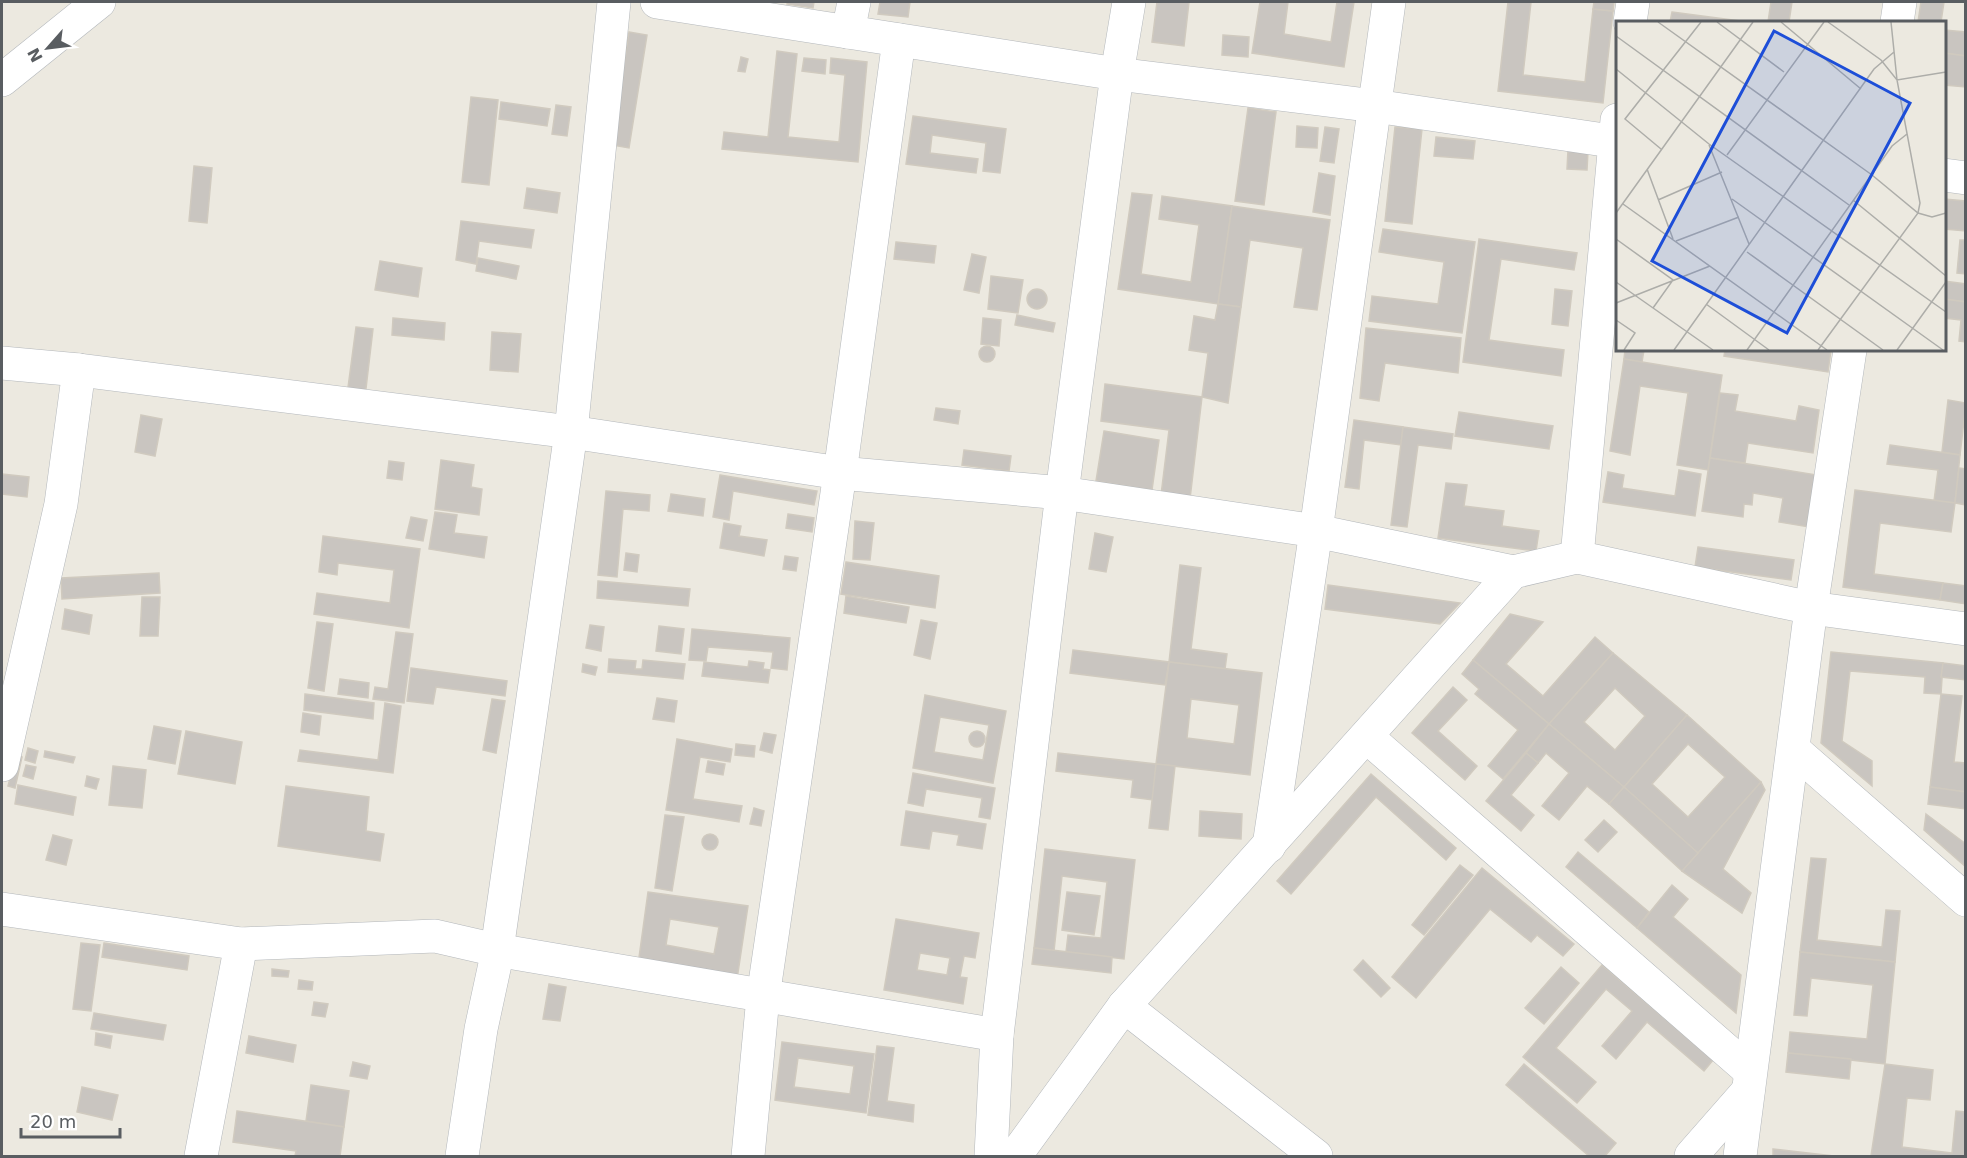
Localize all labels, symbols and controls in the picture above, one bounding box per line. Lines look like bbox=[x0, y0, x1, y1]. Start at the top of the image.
north arrow bbox=[18, 18, 78, 78]
inset map bbox=[1616, 21, 1946, 351]
text: N bbox=[24, 44, 47, 65]
scale bar bbox=[21, 1101, 120, 1139]
text: 20 m bbox=[30, 1111, 76, 1132]

